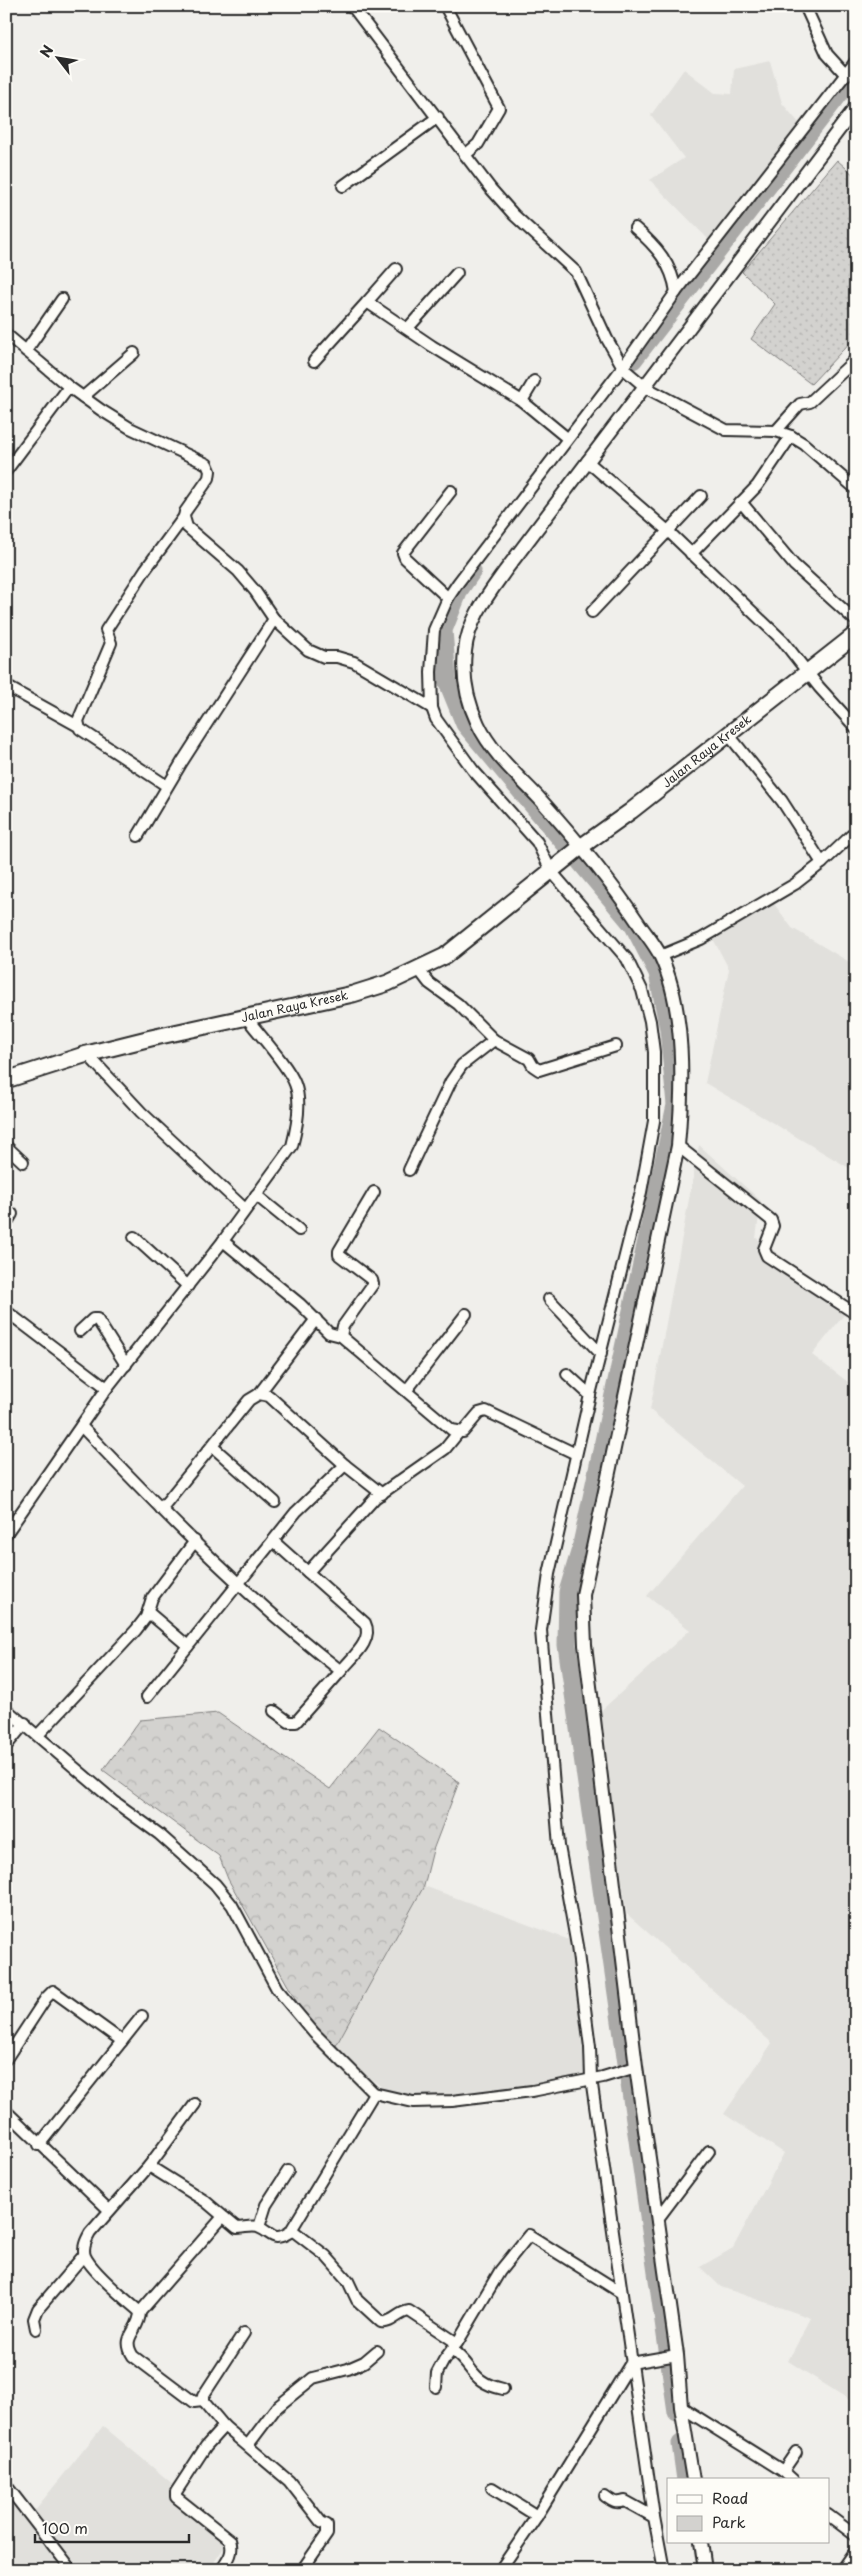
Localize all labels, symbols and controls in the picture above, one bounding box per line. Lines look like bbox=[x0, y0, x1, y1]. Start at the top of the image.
north arrow bbox=[32, 32, 82, 82]
text: N bbox=[35, 41, 58, 61]
street label: Jalan Raya Kresek bbox=[658, 710, 755, 791]
street label: Jalan Raya Kresek bbox=[239, 985, 350, 1026]
legend bbox=[667, 2478, 830, 2544]
text: Road bbox=[712, 2486, 748, 2509]
text: Park bbox=[712, 2510, 746, 2533]
scale bar bbox=[35, 2511, 189, 2543]
text: 100 m bbox=[42, 2516, 88, 2539]

